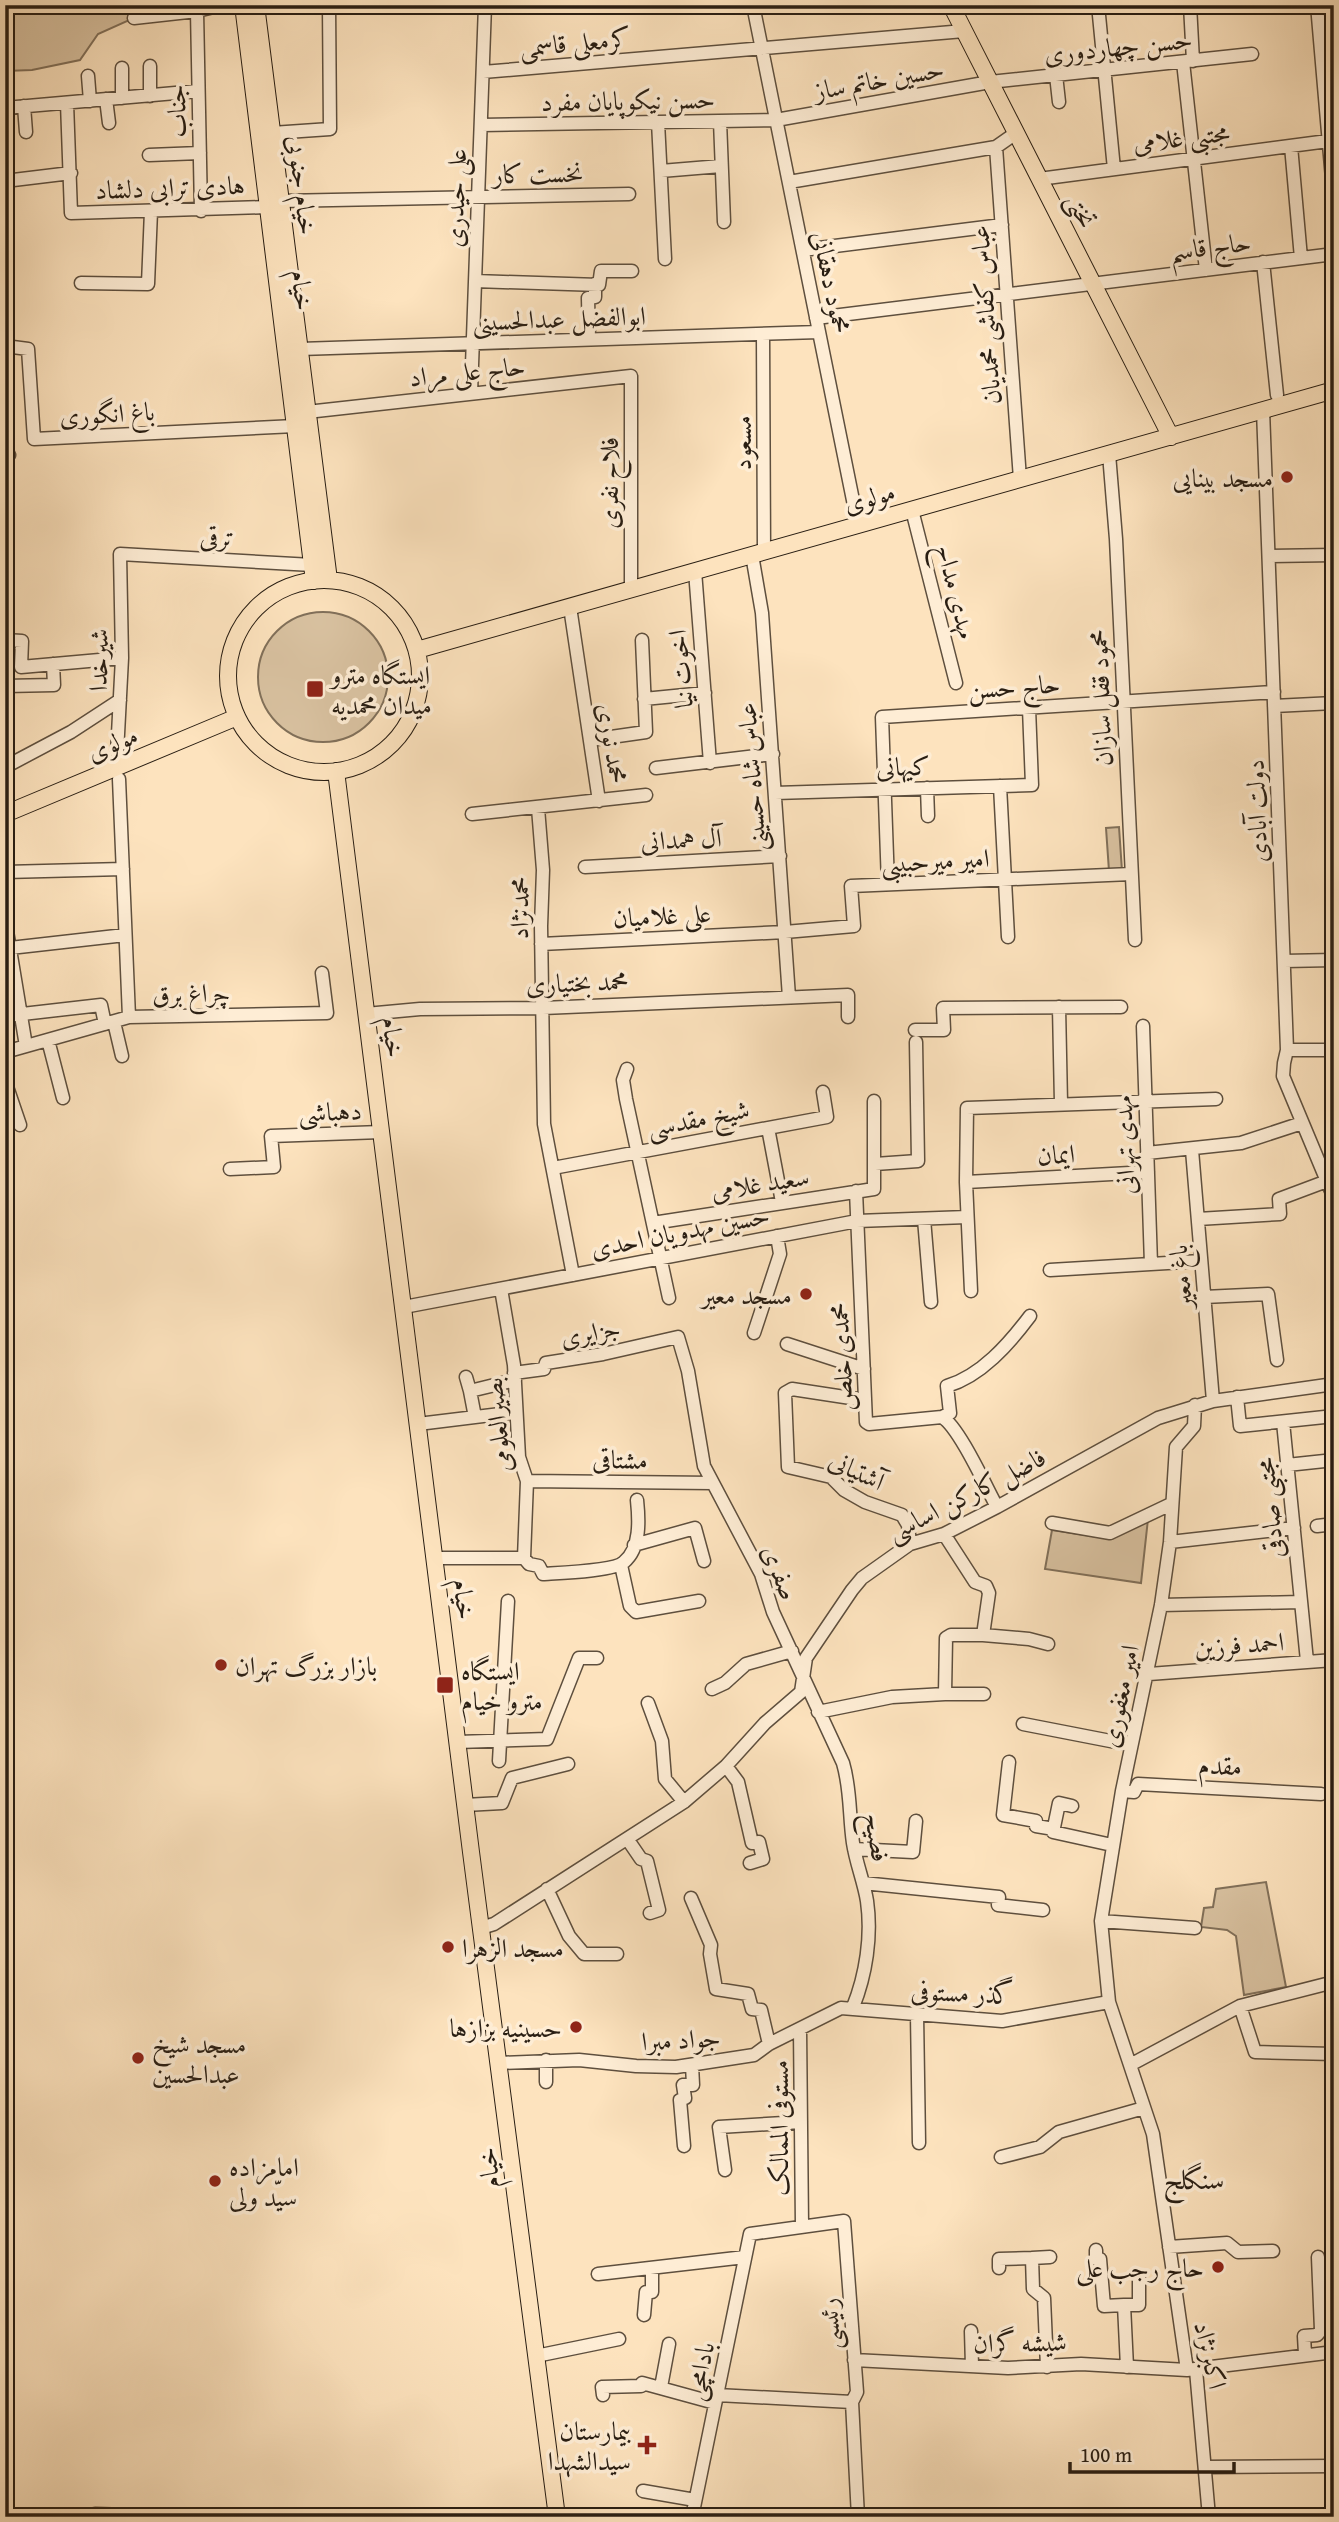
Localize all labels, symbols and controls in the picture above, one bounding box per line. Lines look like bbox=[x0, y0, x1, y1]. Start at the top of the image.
street label: کرمعلی قاسمی bbox=[518, 18, 632, 66]
street label: حسن چهاردوری bbox=[1042, 19, 1194, 73]
street label: حسین خاتم ساز bbox=[808, 48, 948, 114]
street label: حسن نیکوپایان مفرد bbox=[540, 79, 716, 121]
street label: جناب bbox=[156, 84, 196, 138]
street label: مجتبی غلامی bbox=[1130, 112, 1232, 164]
street label: خیام جنوبی bbox=[274, 133, 328, 238]
street label: علی حیدری bbox=[434, 148, 476, 248]
street label: نخست کار bbox=[489, 153, 584, 193]
street label: هادی ترابی دلشاد bbox=[94, 165, 246, 209]
street label: تختی bbox=[1057, 185, 1107, 235]
street label: حاج قاسم bbox=[1167, 222, 1254, 277]
street label: عباس کفاشی محمدیان bbox=[959, 224, 1011, 406]
street label: محمود دهقانی bbox=[802, 227, 862, 337]
street label: خیام bbox=[277, 267, 325, 313]
street label: ابوالفضل عبدالحسینی bbox=[471, 295, 647, 341]
street label: حاج علی مراد bbox=[407, 346, 527, 401]
street label: باغ انگوری bbox=[58, 391, 156, 438]
street label: مسعود bbox=[722, 415, 761, 471]
street label: فلاح نفری bbox=[589, 437, 633, 529]
place label: مسجد بینایی bbox=[1172, 458, 1273, 497]
marker: مسجد بینایی bbox=[1279, 469, 1295, 485]
street label: مولوی bbox=[838, 471, 900, 523]
street label: ترقی bbox=[199, 517, 235, 557]
street label: مهدی مداح bbox=[922, 539, 988, 644]
street label: شیرخدا bbox=[78, 628, 118, 692]
street label: اخوت نیا bbox=[657, 628, 703, 710]
street label: محمود قفل سازان bbox=[1078, 629, 1122, 767]
place label: ایستگاه مترو میدان محمدیه bbox=[328, 655, 432, 724]
street label: حاج حسن bbox=[967, 663, 1062, 714]
marker: ایستگاه مترو میدان محمدیه bbox=[305, 679, 325, 699]
street label: محمد نوری bbox=[587, 700, 639, 786]
street label: عباس شاه حسینی bbox=[726, 701, 776, 853]
street label: مولوی bbox=[80, 715, 144, 771]
street label: کیهانی bbox=[875, 746, 931, 786]
street label: دولت آبادی bbox=[1235, 759, 1277, 863]
street label: آل همدانی bbox=[639, 817, 725, 861]
street label: امیر میرحبیبی bbox=[880, 838, 990, 884]
street label: محمدنژاد bbox=[499, 876, 539, 940]
street label: علی غلامیان bbox=[612, 893, 712, 937]
street label: محمد بختیاری bbox=[525, 961, 629, 1003]
street label: چراغ برق bbox=[151, 972, 231, 1017]
street label: خیام bbox=[368, 1014, 416, 1060]
street label: شیخ مقدسی bbox=[643, 1089, 754, 1152]
street label: دهباشی bbox=[297, 1090, 363, 1132]
street label: مهدی تهرانی bbox=[1103, 1095, 1145, 1195]
street label: ایمان bbox=[1036, 1134, 1076, 1174]
street label: سعید غلامی bbox=[708, 1156, 812, 1210]
street label: حسین مهدویان احدی bbox=[587, 1195, 773, 1267]
street label: باغ معیر bbox=[1158, 1243, 1205, 1314]
place label: مسجد معیر bbox=[698, 1275, 792, 1314]
marker: مسجد معیر bbox=[798, 1286, 814, 1302]
street label: محمدی خلص bbox=[819, 1302, 863, 1412]
street label: جزایری bbox=[556, 1307, 624, 1357]
street label: بصیرالعلومی bbox=[473, 1376, 521, 1474]
street label: فاضل کارکن اساسی bbox=[880, 1437, 1052, 1551]
street label: مشتاقی bbox=[592, 1439, 648, 1479]
street label: آشتیانی bbox=[822, 1440, 894, 1501]
street label: مجتبی صادقی bbox=[1244, 1455, 1296, 1560]
street label: صفری bbox=[752, 1538, 810, 1606]
street label: خیام bbox=[439, 1576, 487, 1622]
street label: احمد فرزین bbox=[1193, 1621, 1285, 1667]
street label: امیر مغفوری bbox=[1089, 1641, 1149, 1751]
place label: بازار بزرگ تهران bbox=[235, 1646, 377, 1685]
place label: ایستگاه مترو خیام bbox=[461, 1651, 543, 1724]
marker: بازار بزرگ تهران bbox=[213, 1657, 229, 1673]
marker: ایستگاه مترو خیام bbox=[435, 1675, 455, 1695]
street label: مقدم bbox=[1197, 1745, 1243, 1789]
street label: فصیح bbox=[850, 1810, 901, 1865]
place label: مسجد الزهرا bbox=[462, 1928, 564, 1967]
marker: مسجد الزهرا bbox=[440, 1939, 456, 1955]
street label: گذر مستوفی bbox=[910, 1971, 1014, 2013]
place label: حسینیه بزازها bbox=[450, 2008, 562, 2047]
street label: جواد مبرا bbox=[640, 2017, 722, 2061]
marker: حسینیه بزازها bbox=[568, 2019, 584, 2035]
place label: مسجد شیخ عبدالحسین bbox=[152, 2024, 246, 2093]
marker: مسجد شیخ عبدالحسین bbox=[130, 2050, 146, 2066]
street label: مستوفی الممالک bbox=[759, 2060, 798, 2196]
street label: خیام bbox=[466, 2145, 514, 2191]
place label: امامزاده سیّد ولی bbox=[229, 2147, 299, 2216]
district label: سنگلج bbox=[1164, 2158, 1224, 2204]
marker: امامزاده سیّد ولی bbox=[207, 2173, 223, 2189]
place label: حاج رجب علی bbox=[1076, 2248, 1204, 2292]
marker: حاج رجب علی bbox=[1210, 2259, 1226, 2275]
street label: رئیسی bbox=[808, 2297, 850, 2351]
street label: اکبرنژاد bbox=[1184, 2317, 1238, 2393]
street label: شیشه گران bbox=[973, 2322, 1067, 2362]
street label: بادامچی bbox=[674, 2338, 724, 2404]
place label: بیمارستان سیدالشهدا bbox=[548, 2411, 631, 2480]
scale bar bbox=[1070, 2431, 1234, 2475]
marker: بیمارستان سیدالشهدا bbox=[637, 2435, 657, 2455]
text: 100 m bbox=[1080, 2439, 1132, 2470]

